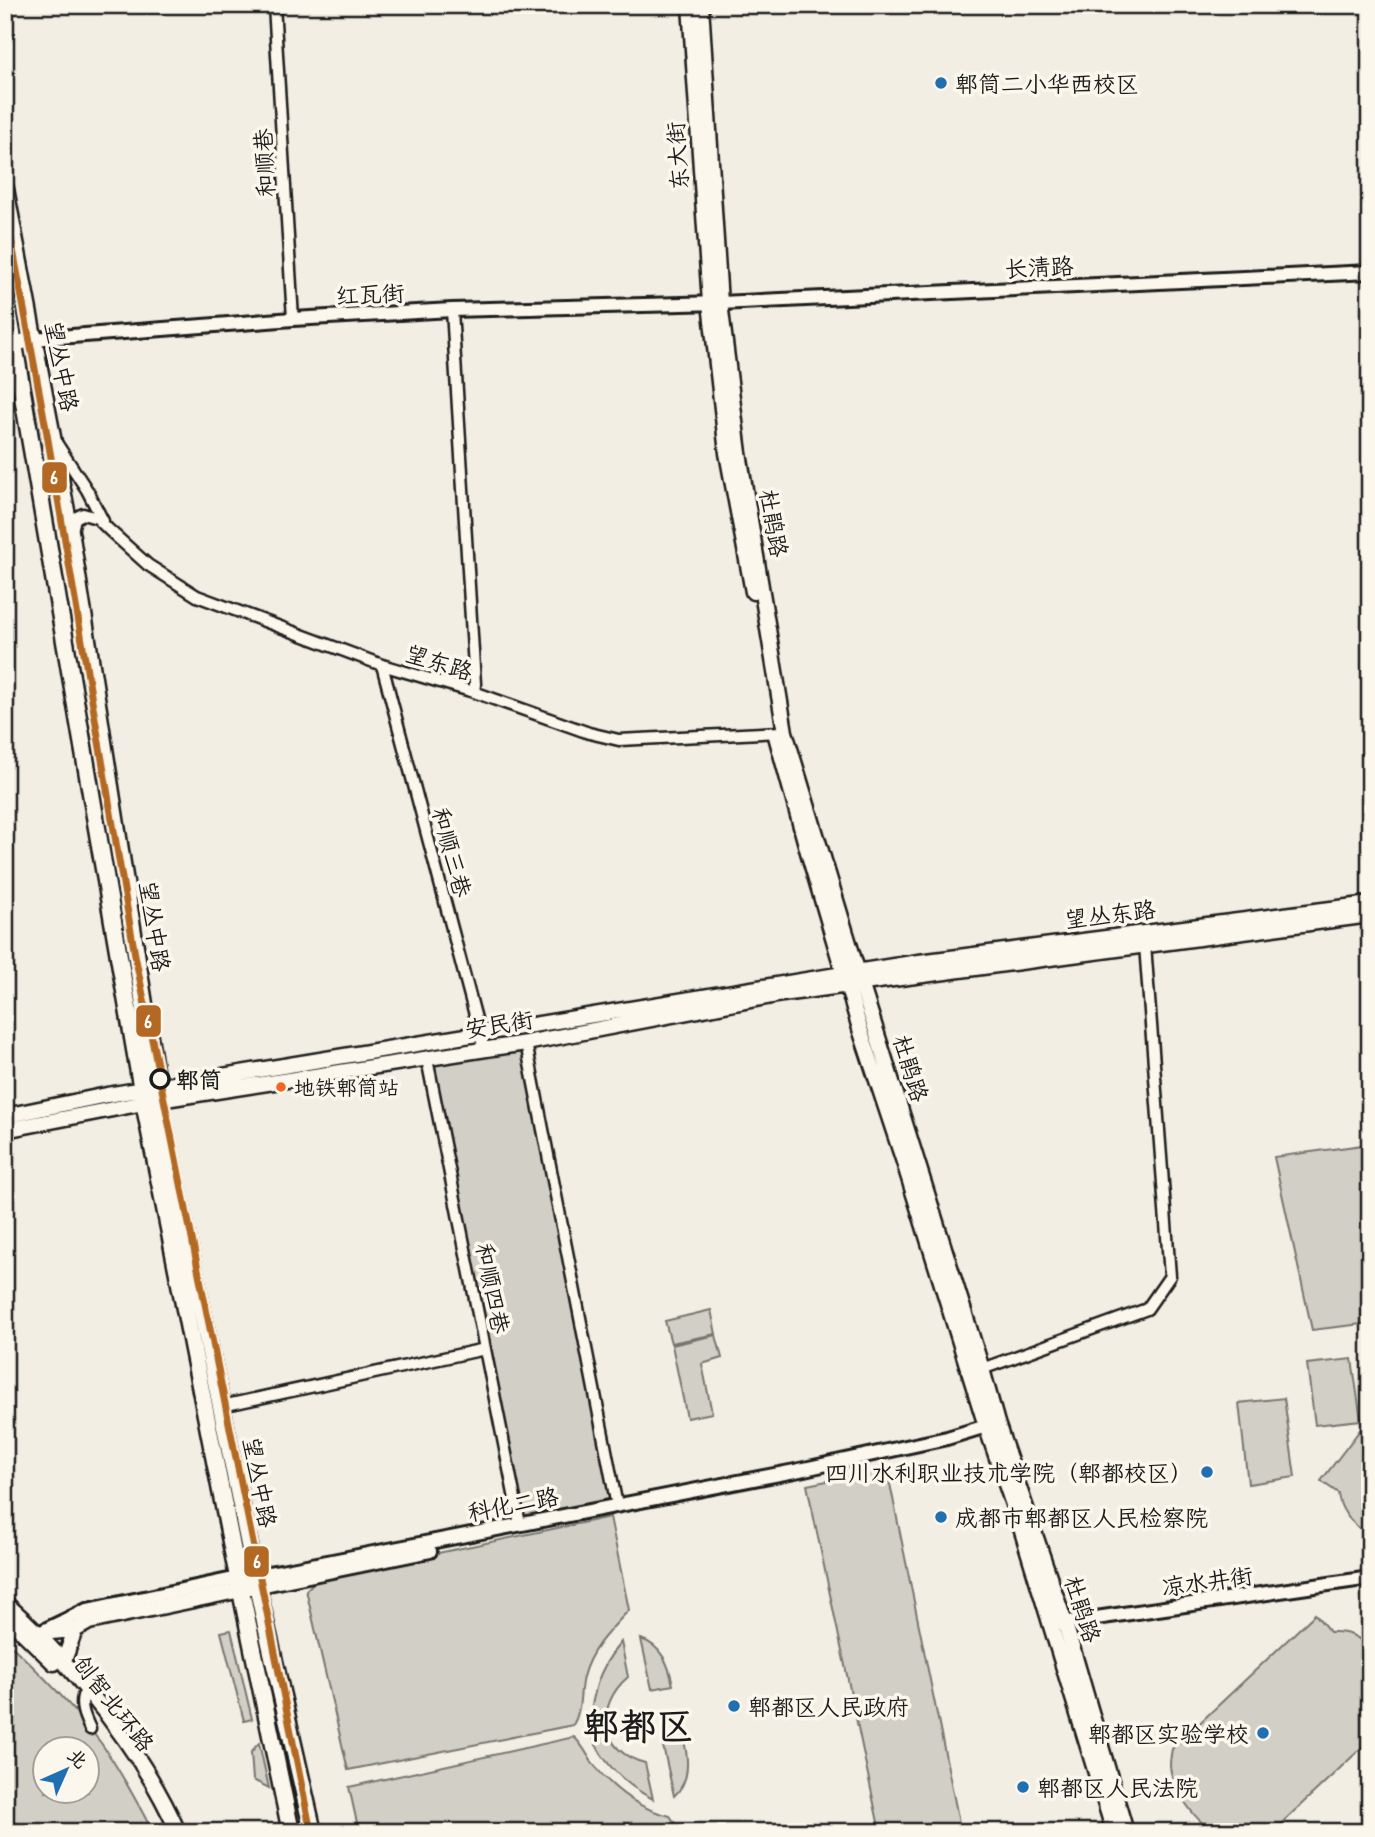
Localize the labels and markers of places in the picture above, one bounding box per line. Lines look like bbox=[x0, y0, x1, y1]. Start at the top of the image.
place label: 郫筒二小华西校区 bbox=[955, 68, 1139, 99]
marker: 郫筒二小华西校区 bbox=[933, 75, 949, 91]
place label: 郫筒 bbox=[176, 1064, 222, 1095]
marker: 郫筒 bbox=[150, 1069, 170, 1089]
place label: 地铁郫筒站 bbox=[294, 1073, 399, 1102]
marker: 地铁郫筒站 bbox=[274, 1080, 288, 1094]
place label: 四川水利职业技术学院（郫都校区） bbox=[825, 1457, 1193, 1488]
marker: 四川水利职业技术学院（郫都校区） bbox=[1199, 1464, 1215, 1480]
place label: 成都市郫都区人民检察院 bbox=[955, 1502, 1208, 1533]
marker: 成都市郫都区人民检察院 bbox=[933, 1509, 949, 1525]
place label: 郫都区人民政府 bbox=[748, 1691, 909, 1722]
marker: 郫都区人民政府 bbox=[726, 1698, 742, 1714]
place label: 郫都区实验学校 bbox=[1088, 1718, 1249, 1749]
marker: 郫都区实验学校 bbox=[1255, 1725, 1271, 1741]
place label: 郫都区人民法院 bbox=[1037, 1772, 1198, 1803]
marker: 郫都区人民法院 bbox=[1015, 1779, 1031, 1795]

